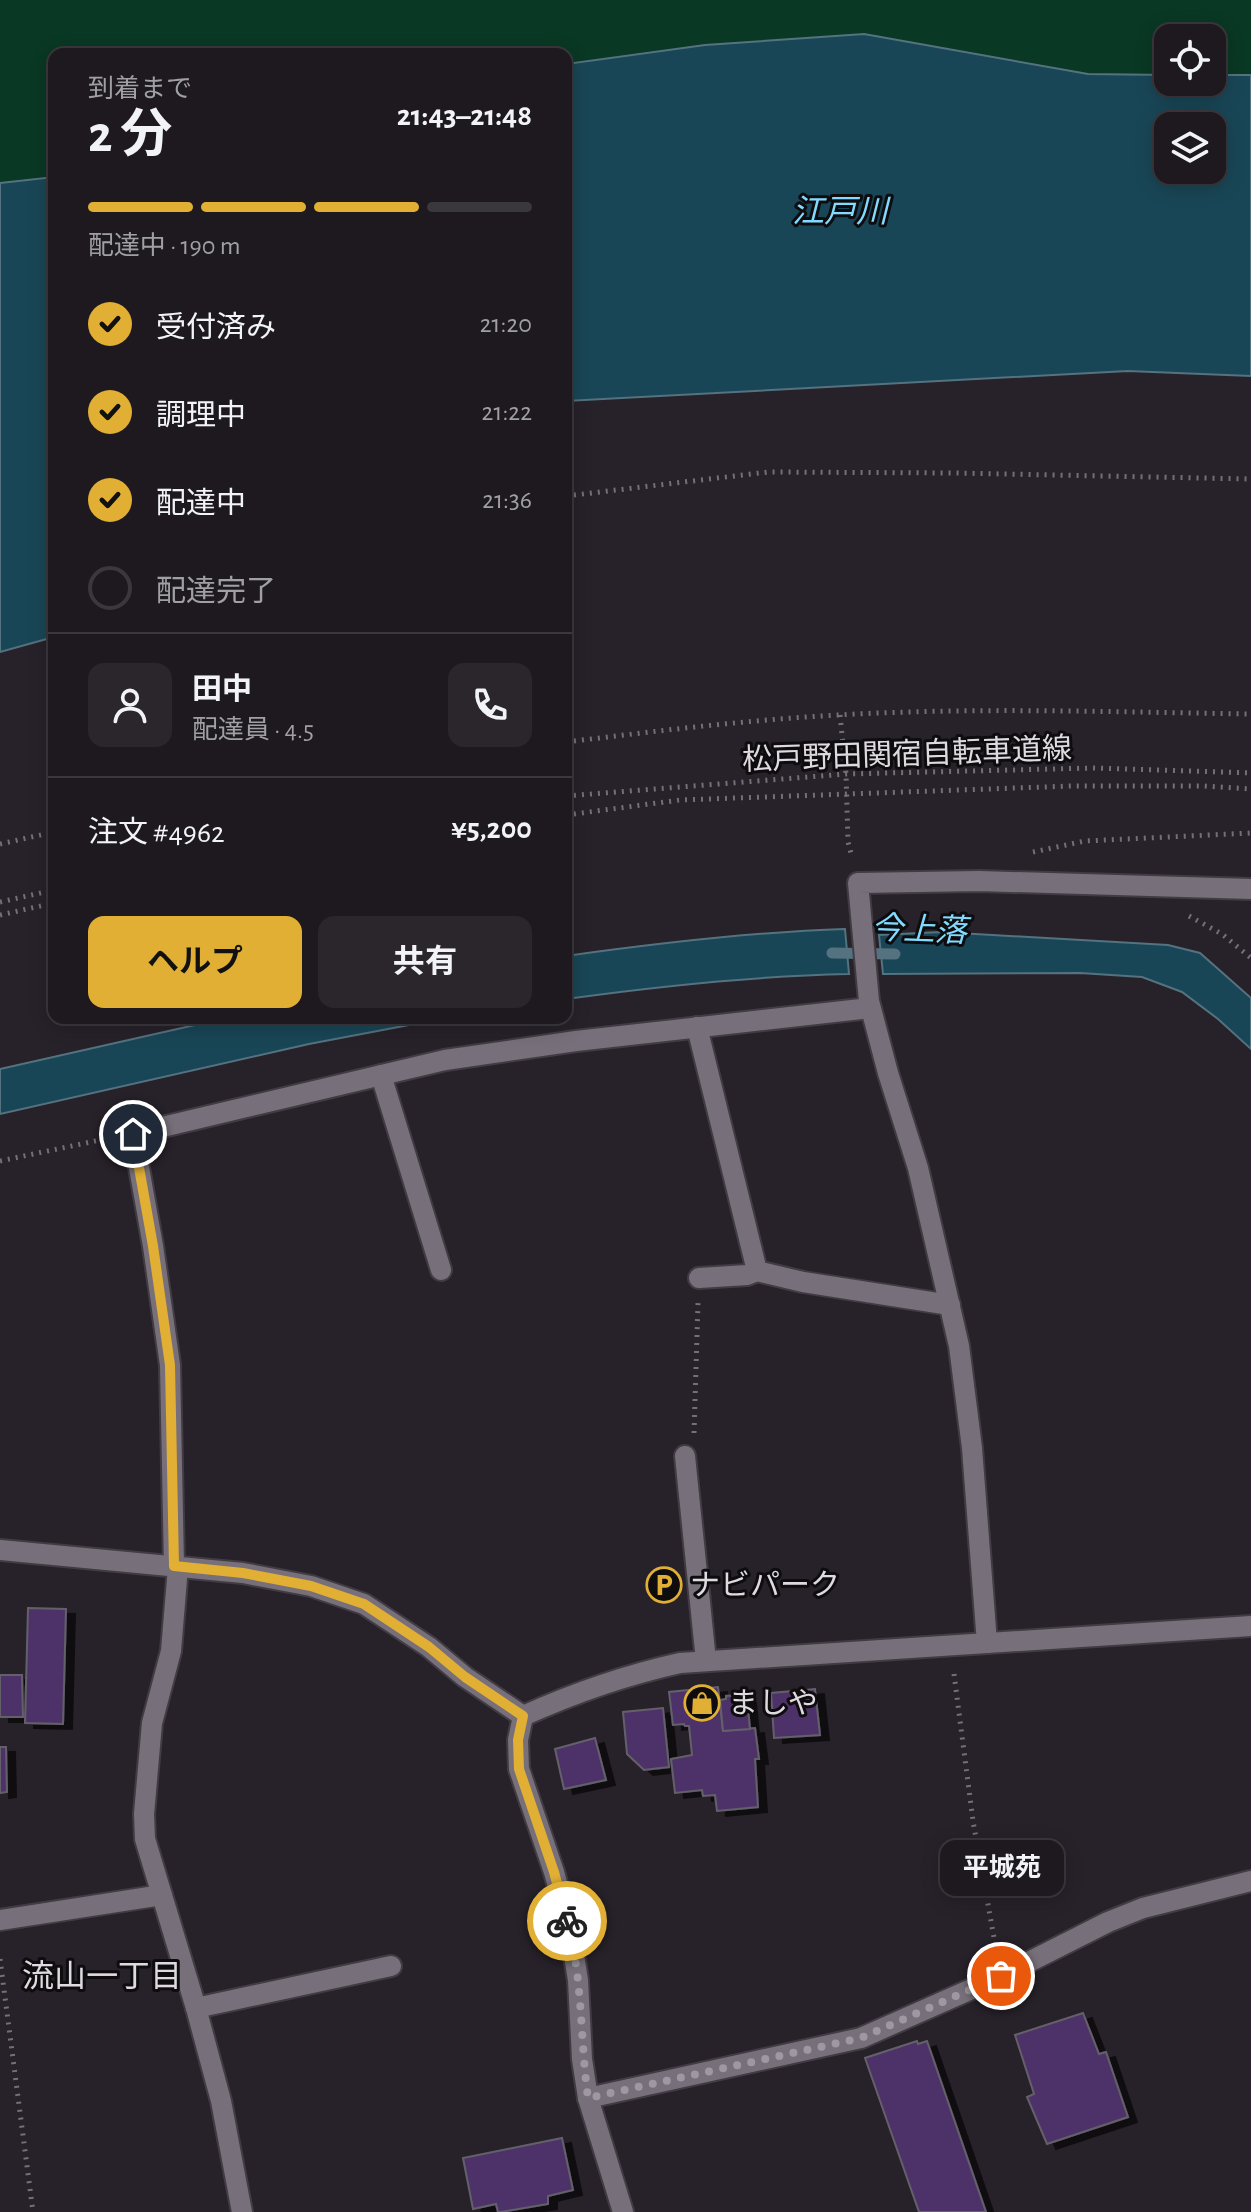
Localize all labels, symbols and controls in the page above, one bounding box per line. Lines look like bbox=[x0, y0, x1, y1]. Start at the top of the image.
map controls bbox=[1154, 24, 1226, 184]
button: locate bbox=[1154, 24, 1226, 96]
text: 到着まで bbox=[88, 76, 192, 102]
text: 21:43–21:48 bbox=[397, 101, 532, 131]
text: 2 分 bbox=[88, 109, 172, 161]
button: layers bbox=[1154, 112, 1226, 184]
water label: 江戸川 bbox=[792, 195, 891, 228]
text: 配達中 · 190 m bbox=[88, 233, 241, 259]
icon: check bbox=[88, 302, 132, 346]
text: 21:20 bbox=[480, 311, 532, 337]
text: 受付済み bbox=[156, 313, 276, 343]
icon: check bbox=[88, 390, 132, 434]
text: 21:22 bbox=[482, 399, 532, 425]
text: 調理中 bbox=[156, 401, 246, 431]
icon: check bbox=[88, 478, 132, 522]
text: 21:36 bbox=[482, 487, 532, 513]
text: 配達中 bbox=[156, 489, 246, 519]
text: 配達完了 bbox=[156, 577, 276, 607]
button: person bbox=[88, 663, 172, 747]
button: phone bbox=[448, 663, 532, 747]
text: 田中 bbox=[192, 675, 252, 705]
text: 配達員 · 4.5 bbox=[192, 717, 314, 743]
street label: 松戸野田関宿自転車道線 bbox=[742, 732, 1072, 776]
text: ¥5,200 bbox=[451, 814, 532, 844]
text: 注文 #4962 bbox=[88, 818, 225, 848]
water label: 今上落 bbox=[870, 911, 973, 948]
button: ヘルプ bbox=[88, 916, 302, 1008]
button: 共有 bbox=[318, 916, 532, 1008]
pin bbox=[99, 1100, 167, 1168]
icon: home bbox=[111, 1112, 155, 1156]
parking icon: ナビパーク bbox=[645, 1566, 683, 1604]
place label: ナビパーク bbox=[690, 1570, 840, 1601]
shop icon: ましや bbox=[683, 1684, 721, 1722]
place label: ましや bbox=[728, 1688, 818, 1719]
callout: 平城苑 bbox=[939, 1840, 1063, 1896]
text: 平城苑 bbox=[963, 1855, 1041, 1881]
courier bbox=[527, 1881, 607, 1961]
icon: bike bbox=[545, 1899, 589, 1943]
pin bbox=[967, 1942, 1035, 2010]
icon: bag bbox=[979, 1954, 1023, 1998]
district label: 流山一丁目 bbox=[22, 1959, 182, 1993]

